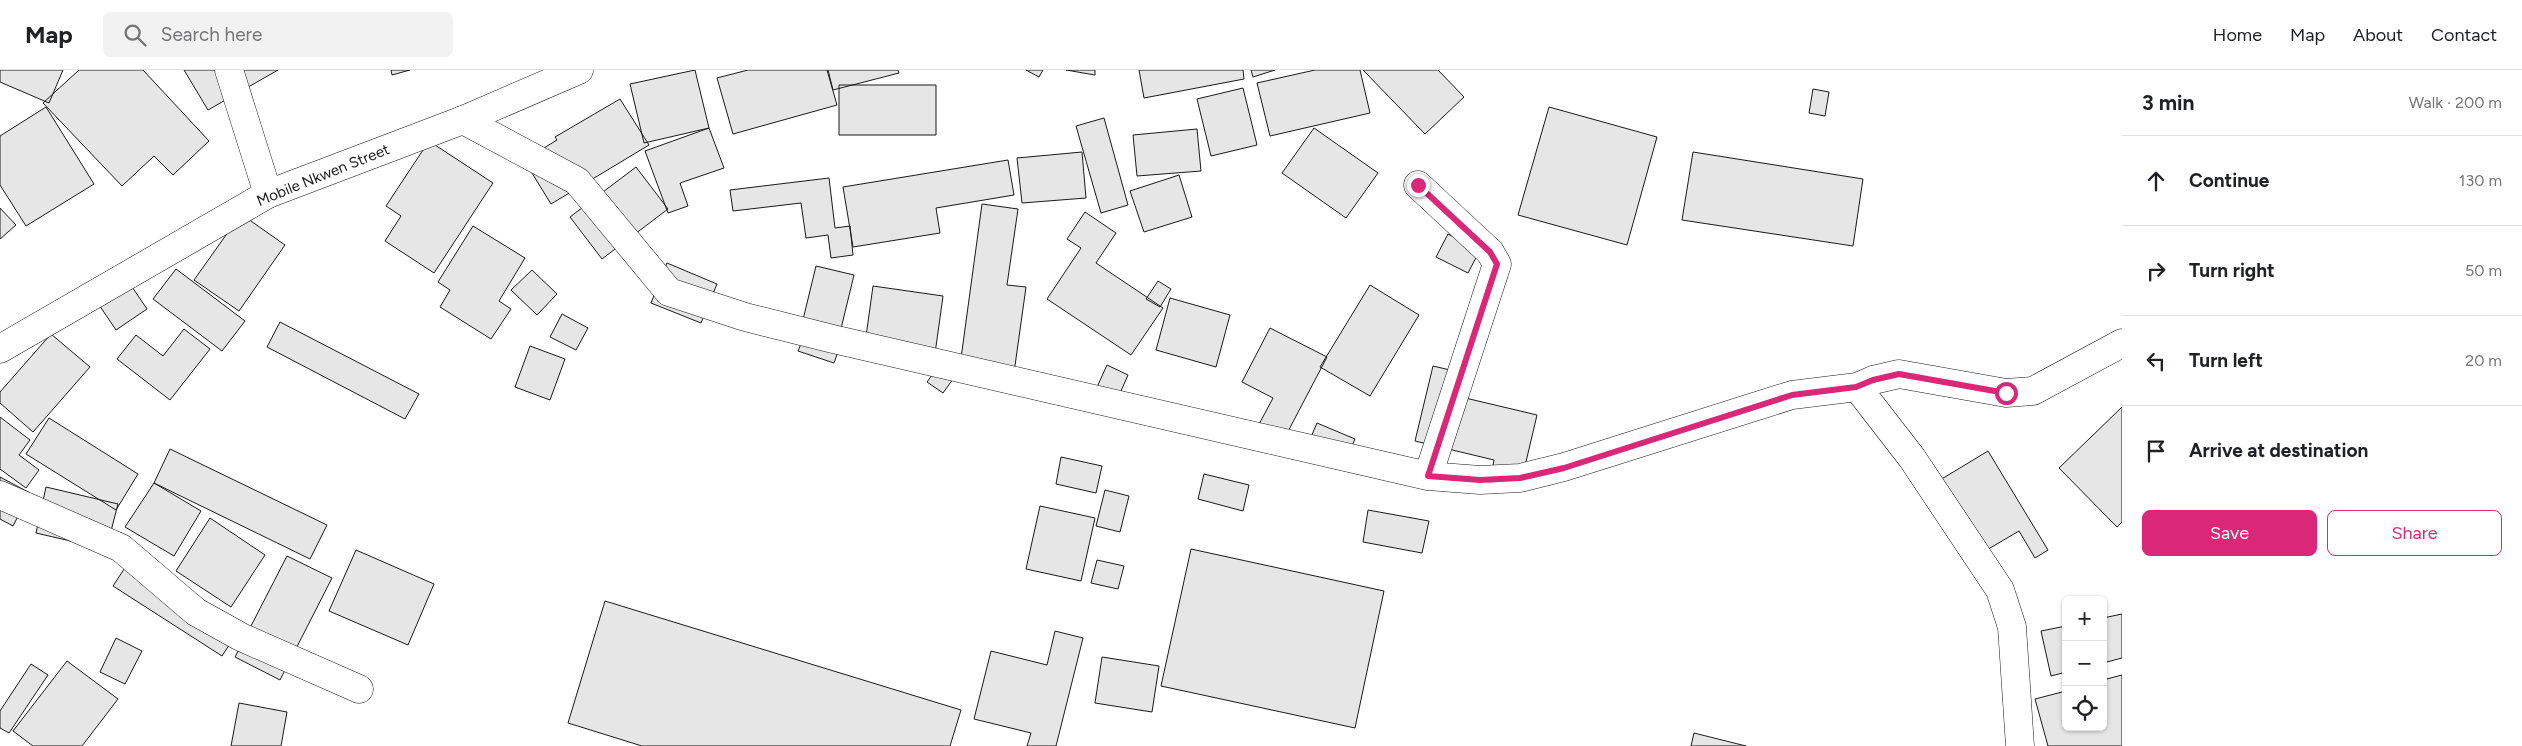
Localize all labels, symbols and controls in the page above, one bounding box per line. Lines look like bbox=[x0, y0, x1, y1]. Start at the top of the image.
search box bbox=[103, 12, 453, 57]
text: Map bbox=[25, 20, 73, 49]
icon: search bbox=[121, 21, 149, 49]
text: Search here bbox=[161, 23, 262, 46]
text: Home bbox=[2213, 24, 2262, 46]
text: Map bbox=[2290, 24, 2325, 46]
text: About bbox=[2353, 24, 2403, 46]
text: Contact bbox=[2431, 24, 2497, 46]
text: 3 min bbox=[2142, 90, 2194, 115]
text: Walk · 200 m bbox=[2409, 93, 2502, 112]
street label: Mobile Nkwen Street bbox=[254, 140, 392, 210]
icon: ahead bbox=[2142, 167, 2170, 195]
text: Continue bbox=[2189, 169, 2269, 192]
text: 130 m bbox=[2459, 171, 2502, 190]
route end bbox=[1407, 174, 1430, 197]
icon: right bbox=[2142, 257, 2170, 285]
text: Turn right bbox=[2189, 259, 2275, 282]
text: 50 m bbox=[2465, 261, 2502, 280]
icon: left bbox=[2142, 347, 2170, 375]
text: Turn left bbox=[2189, 349, 2263, 372]
text: 20 m bbox=[2465, 351, 2502, 370]
route start bbox=[1995, 382, 2018, 405]
icon: arrive bbox=[2142, 437, 2170, 465]
text: Arrive at destination bbox=[2189, 439, 2368, 462]
button: Save bbox=[2142, 510, 2317, 556]
button: Share bbox=[2327, 510, 2502, 556]
map controls bbox=[2062, 596, 2107, 731]
button: + bbox=[2062, 596, 2107, 641]
button: − bbox=[2062, 641, 2107, 686]
button: locate bbox=[2062, 686, 2107, 731]

